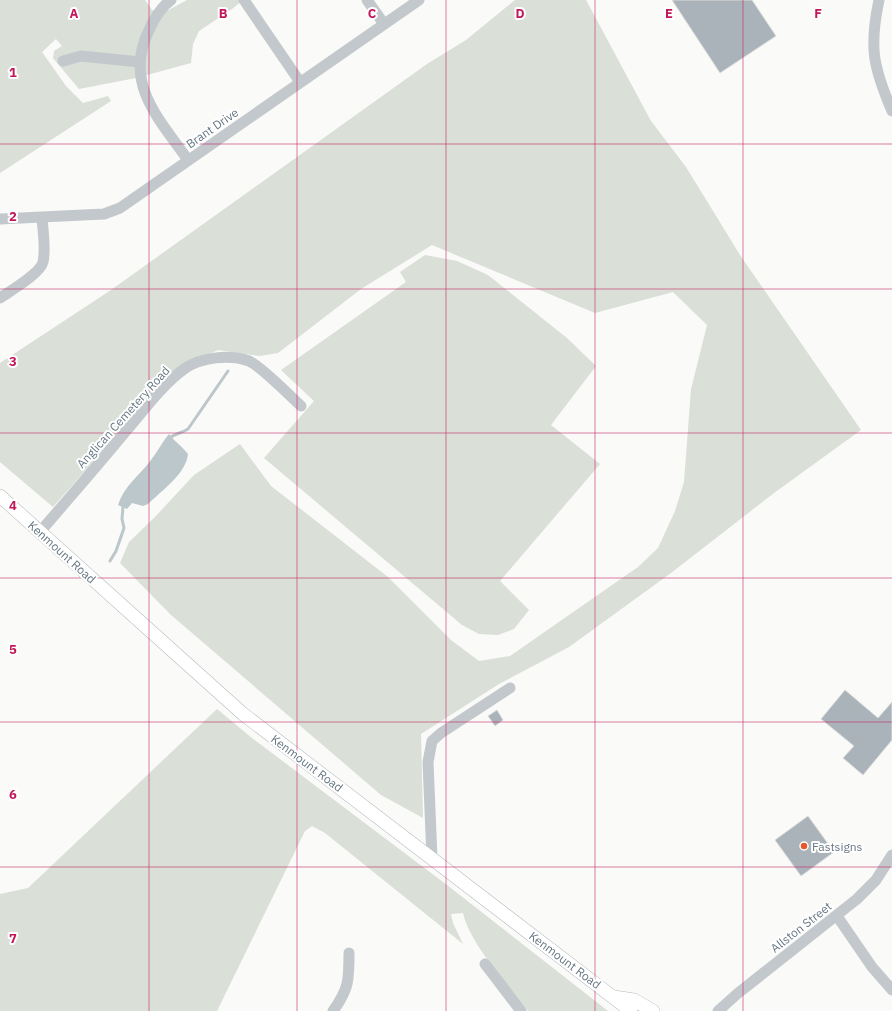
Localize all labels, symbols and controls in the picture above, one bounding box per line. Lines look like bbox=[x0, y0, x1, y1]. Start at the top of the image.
text: A bbox=[70, 5, 79, 22]
text: B bbox=[219, 5, 228, 22]
text: C bbox=[368, 5, 377, 22]
text: D bbox=[515, 5, 525, 22]
text: E bbox=[665, 5, 673, 22]
text: F bbox=[814, 5, 822, 22]
text: 1 bbox=[9, 64, 17, 81]
street label: Brant Drive bbox=[183, 104, 241, 151]
text: 2 bbox=[9, 208, 17, 225]
text: 3 bbox=[9, 353, 17, 370]
street label: Anglican Cemetery Road bbox=[73, 363, 173, 471]
text: 4 bbox=[9, 497, 17, 514]
street label: Kenmount Road bbox=[25, 518, 99, 586]
text: 5 bbox=[9, 641, 17, 658]
street label: Kenmount Road bbox=[268, 731, 346, 795]
text: 6 bbox=[9, 786, 17, 803]
place label: Fastsigns bbox=[812, 839, 863, 854]
marker: Fastsigns bbox=[799, 841, 809, 851]
street label: Allston Street bbox=[767, 899, 835, 955]
street label: Kenmount Road bbox=[526, 928, 604, 992]
text: 7 bbox=[9, 930, 17, 947]

